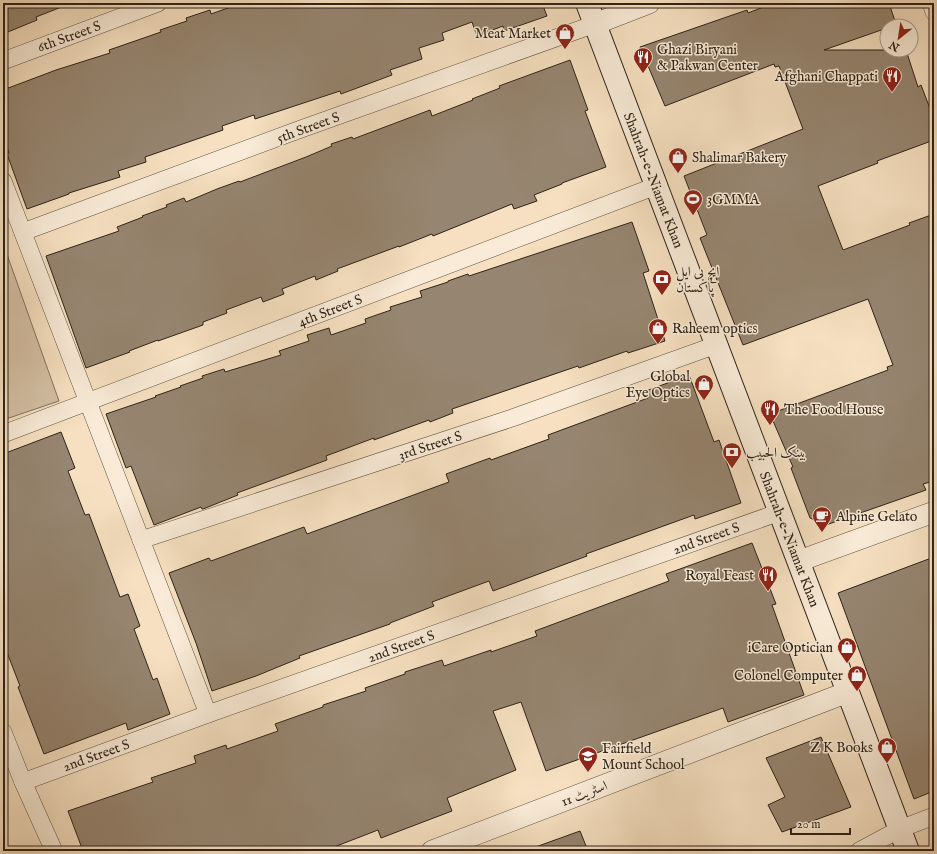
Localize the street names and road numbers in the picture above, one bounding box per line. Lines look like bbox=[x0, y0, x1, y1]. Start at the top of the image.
street label: 6th Street S bbox=[35, 17, 104, 57]
street label: 5th Street S bbox=[275, 108, 342, 148]
street label: Shahrah-e-Niamat Khan bbox=[619, 110, 687, 251]
street label: 4th Street S bbox=[296, 290, 365, 331]
street label: 3rd Street S bbox=[396, 427, 464, 465]
street label: Shahrah-e-Niamat Khan bbox=[755, 469, 823, 610]
street label: 2nd Street S bbox=[671, 519, 742, 559]
street label: 2nd Street S bbox=[366, 627, 437, 667]
street label: 2nd Street S bbox=[61, 736, 132, 776]
street label: اسٹریٹ 11 bbox=[559, 777, 610, 811]

